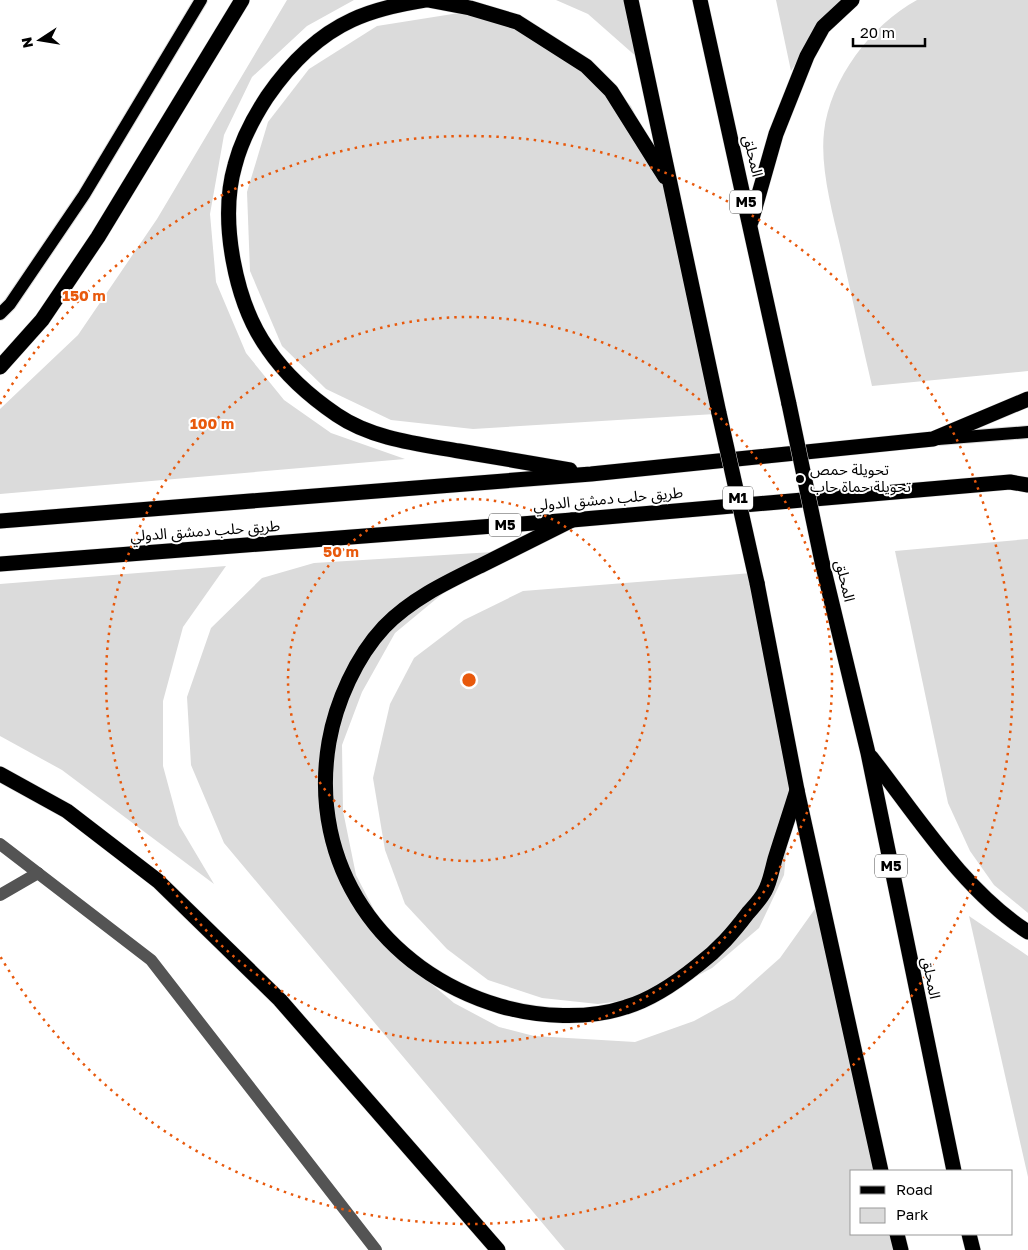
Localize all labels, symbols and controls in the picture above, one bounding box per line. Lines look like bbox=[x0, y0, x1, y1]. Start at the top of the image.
north arrow bbox=[15, 15, 65, 65]
scale bar bbox=[853, 15, 926, 47]
text: 20 m bbox=[860, 23, 895, 41]
text: N bbox=[17, 36, 36, 50]
street label: المحلق bbox=[738, 133, 768, 179]
road number: M5 bbox=[730, 190, 762, 213]
text: 150 m bbox=[62, 286, 106, 304]
text: 100 m bbox=[190, 414, 234, 432]
place label: تحويلة حمص تحويلة حماة حاب bbox=[810, 460, 911, 496]
marker: تحويلة حمص تحويلة حماة حاب bbox=[794, 473, 806, 485]
street label: طريق حلب دمشق الدولي bbox=[532, 482, 684, 517]
road number: M1 bbox=[723, 486, 753, 509]
road number: M5 bbox=[489, 514, 521, 536]
street label: طريق حلب دمشق الدولي bbox=[129, 516, 281, 548]
text: 50 m bbox=[323, 542, 359, 560]
street label: المحلق bbox=[830, 558, 860, 604]
centre of rings bbox=[460, 671, 478, 689]
road number: M5 bbox=[875, 854, 907, 878]
street label: المحلق bbox=[917, 955, 945, 1001]
legend bbox=[850, 1170, 1013, 1235]
text: Road bbox=[896, 1180, 933, 1198]
text: Park bbox=[896, 1205, 929, 1223]

